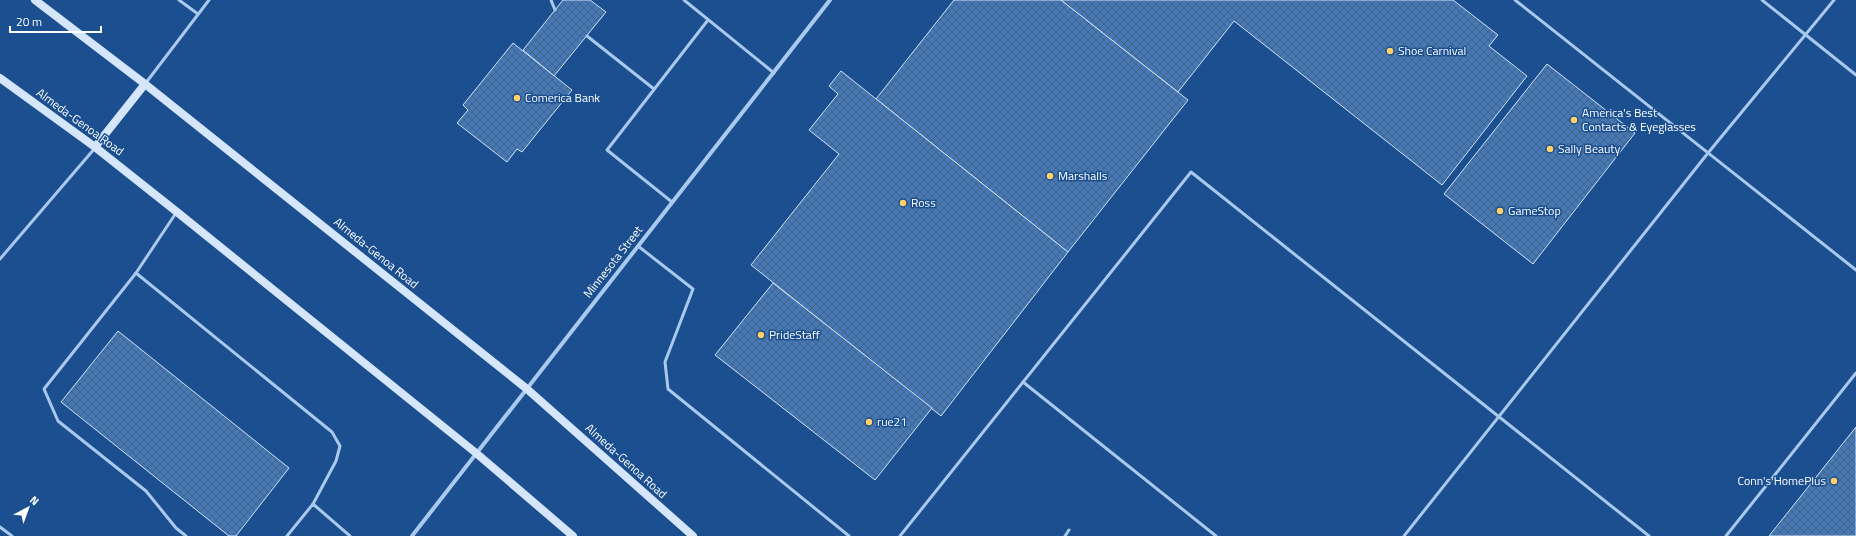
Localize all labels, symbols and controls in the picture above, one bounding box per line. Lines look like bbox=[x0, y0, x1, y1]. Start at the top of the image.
scale bar bbox=[10, 8, 101, 34]
text: 20 m bbox=[16, 12, 42, 31]
place label: Shoe Carnival bbox=[1398, 41, 1466, 60]
marker: Shoe Carnival bbox=[1385, 46, 1395, 56]
street label: Almeda-Genoa Road bbox=[32, 83, 128, 160]
place label: Comerica Bank bbox=[525, 88, 600, 107]
marker: Comerica Bank bbox=[512, 93, 522, 103]
place label: America's Best Contacts & Eyeglasses bbox=[1582, 103, 1696, 136]
marker: America's Best Contacts & Eyeglasses bbox=[1569, 115, 1579, 125]
place label: Sally Beauty bbox=[1558, 139, 1621, 158]
marker: Sally Beauty bbox=[1545, 144, 1555, 154]
place label: Marshalls bbox=[1058, 166, 1108, 185]
marker: Marshalls bbox=[1045, 171, 1055, 181]
place label: Ross bbox=[911, 193, 936, 212]
marker: Ross bbox=[898, 198, 908, 208]
place label: GameStop bbox=[1508, 201, 1561, 220]
marker: GameStop bbox=[1495, 206, 1505, 216]
street label: Almeda-Genoa Road bbox=[330, 212, 423, 293]
street label: Minnesota Street bbox=[578, 221, 647, 302]
place label: PrideStaff bbox=[769, 325, 820, 344]
marker: PrideStaff bbox=[756, 330, 766, 340]
place label: rue21 bbox=[877, 412, 907, 431]
marker: rue21 bbox=[864, 417, 874, 427]
street label: Almeda-Genoa Road bbox=[581, 419, 672, 503]
place label: Conn's HomePlus bbox=[1738, 471, 1826, 490]
marker: Conn's HomePlus bbox=[1829, 476, 1839, 486]
north arrow bbox=[8, 488, 48, 528]
text: N bbox=[26, 492, 43, 509]

